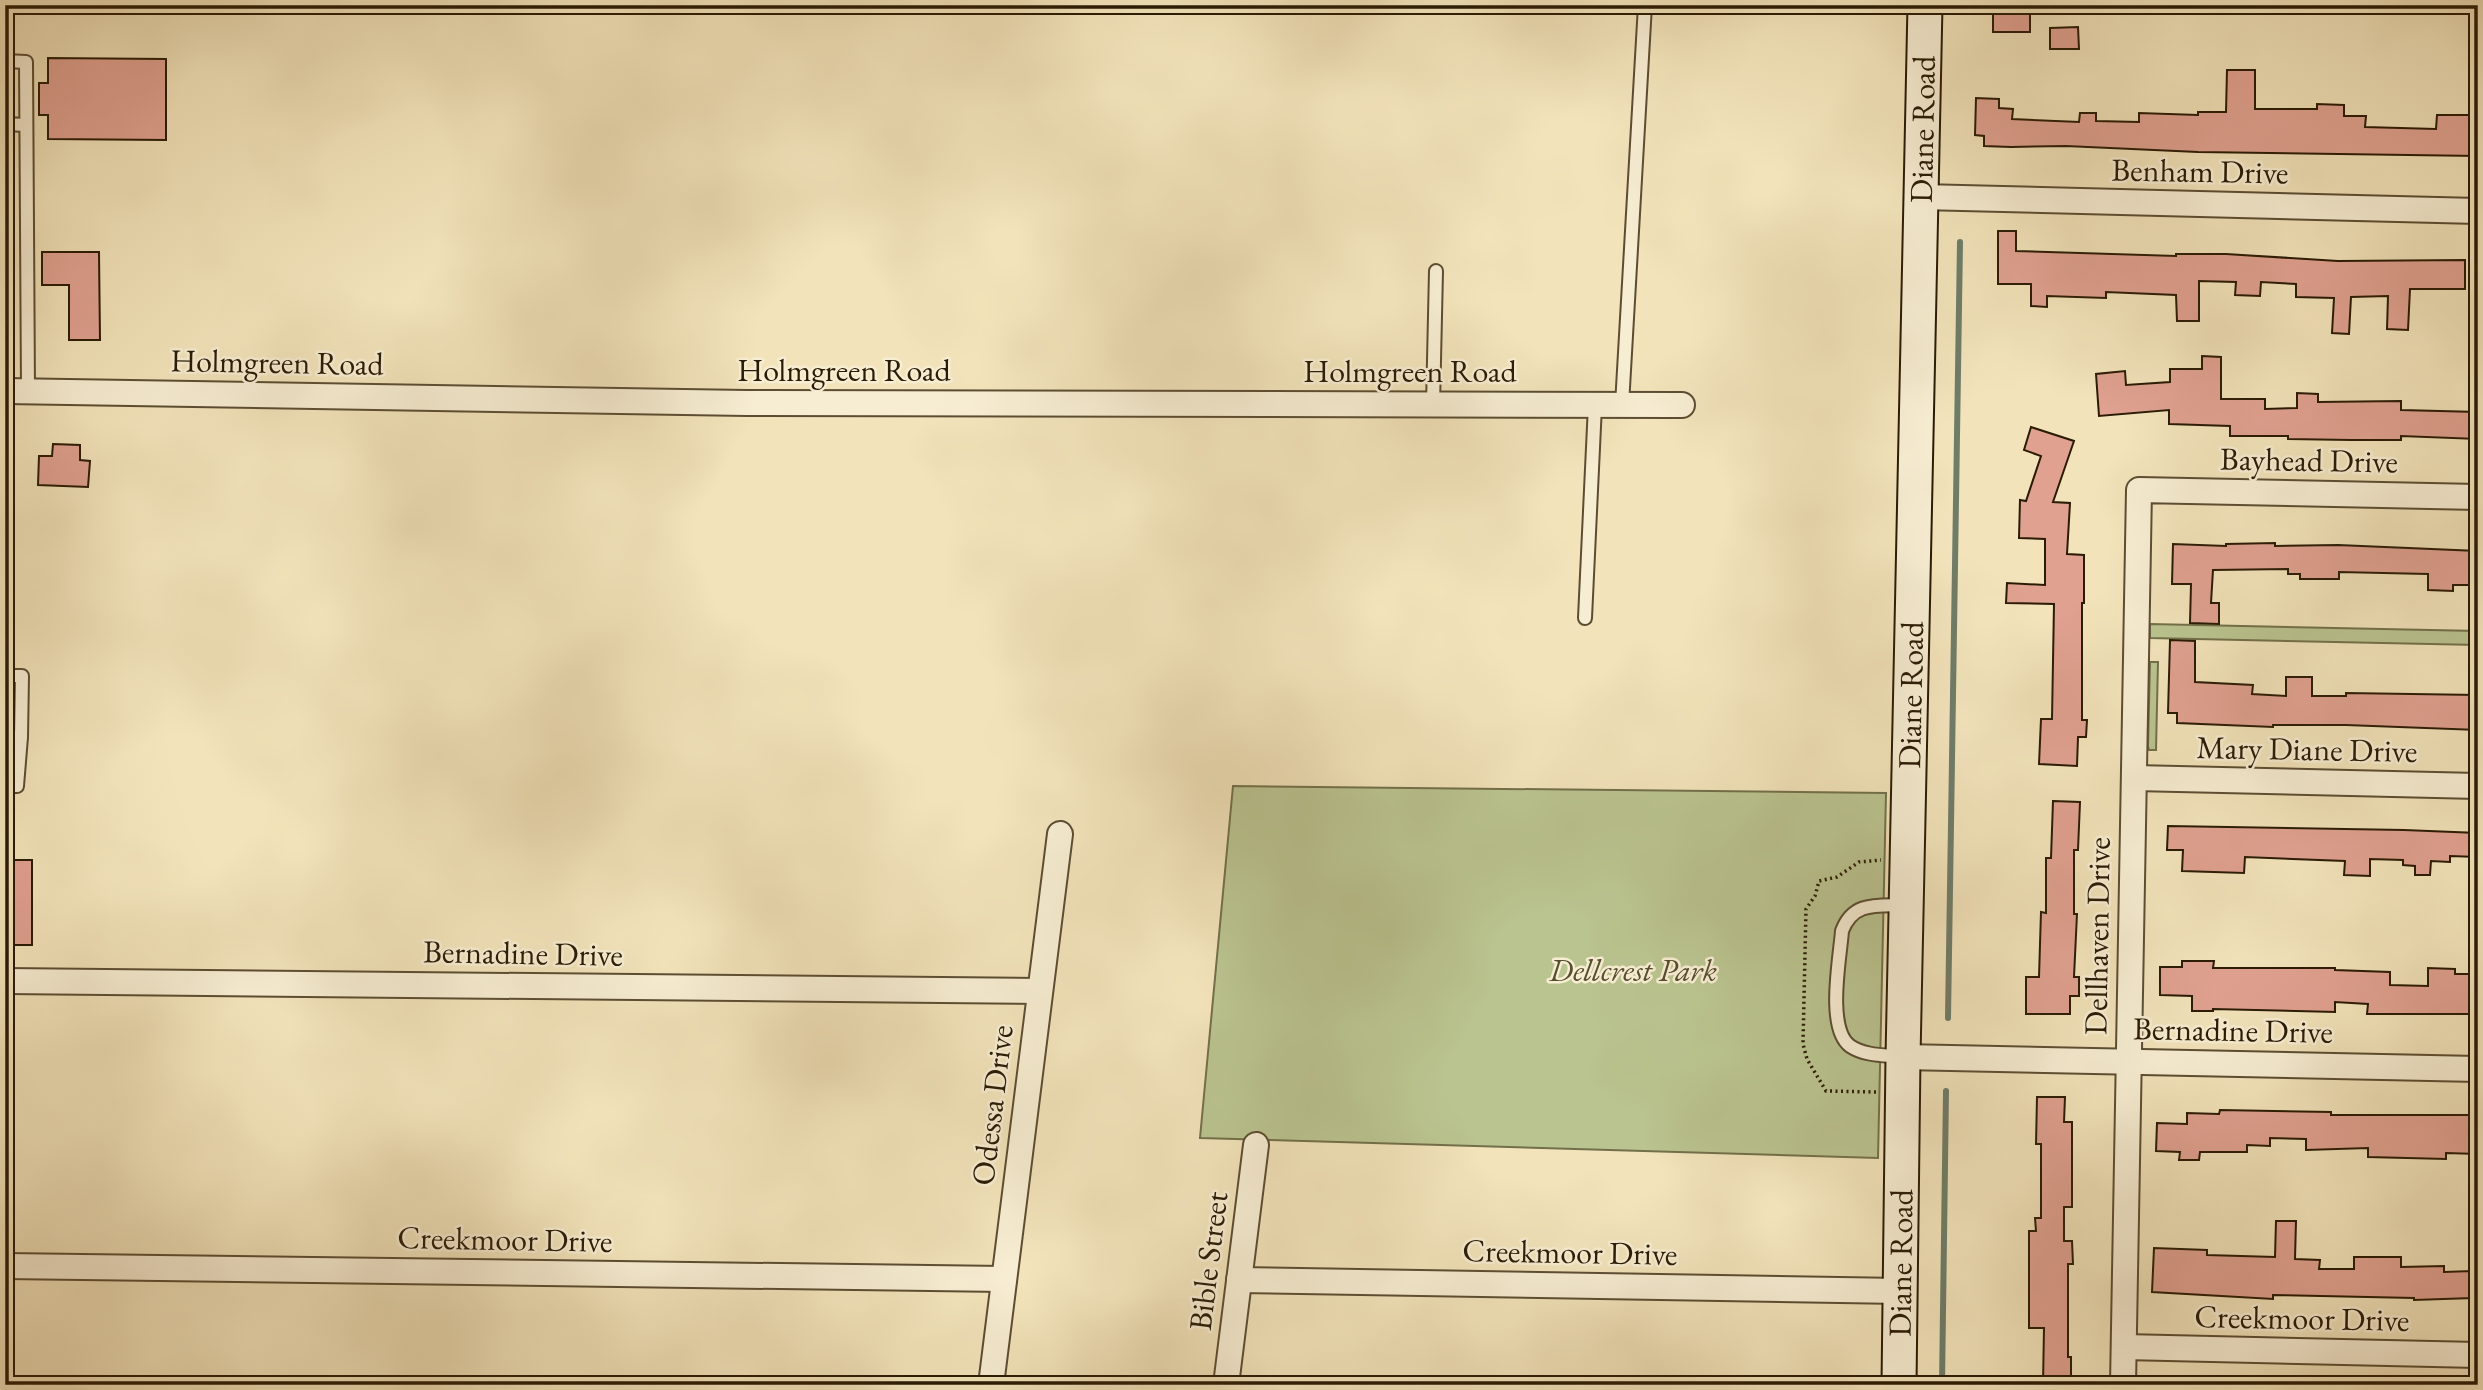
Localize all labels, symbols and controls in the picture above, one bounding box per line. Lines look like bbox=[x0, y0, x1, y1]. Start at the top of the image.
street label: Diane Road bbox=[1900, 54, 1945, 203]
street label: Benham Drive bbox=[2111, 148, 2289, 194]
street label: Holmgreen Road bbox=[170, 339, 385, 385]
street label: Holmgreen Road bbox=[737, 349, 951, 391]
street label: Holmgreen Road bbox=[1303, 350, 1517, 392]
street label: Bayhead Drive bbox=[2220, 437, 2398, 483]
street label: Diane Road bbox=[1888, 620, 1933, 769]
street label: Mary Diane Drive bbox=[2196, 726, 2418, 772]
street label: Dellhaven Drive bbox=[2074, 837, 2120, 1035]
street label: Bernadine Drive bbox=[423, 930, 623, 976]
park label: Dellcrest Park bbox=[1548, 949, 1717, 991]
street label: Bernadine Drive bbox=[2133, 1007, 2333, 1053]
street label: Odessa Drive bbox=[961, 1022, 1023, 1188]
street label: Diane Road bbox=[1879, 1188, 1922, 1337]
street label: Bible Street bbox=[1179, 1189, 1237, 1333]
street label: Creekmoor Drive bbox=[397, 1216, 613, 1262]
street label: Creekmoor Drive bbox=[1462, 1229, 1678, 1275]
street label: Creekmoor Drive bbox=[2194, 1295, 2410, 1341]

